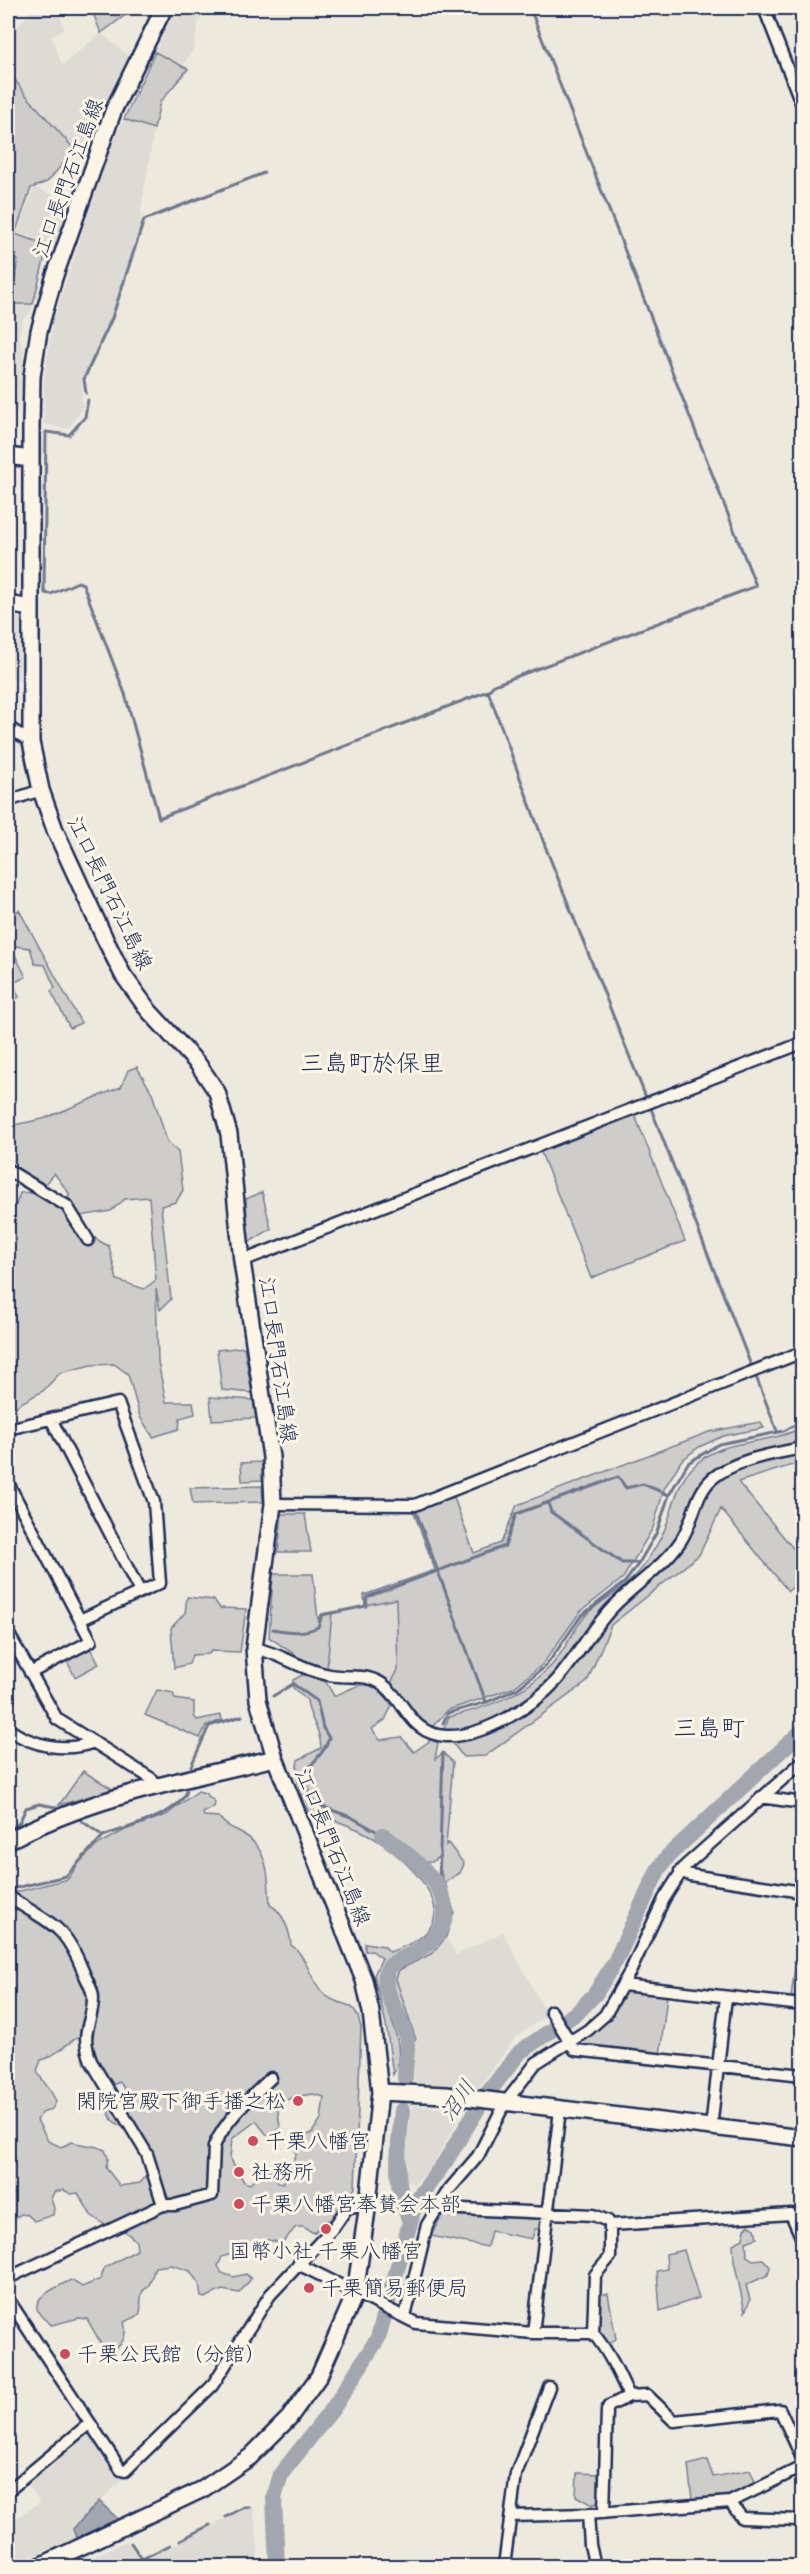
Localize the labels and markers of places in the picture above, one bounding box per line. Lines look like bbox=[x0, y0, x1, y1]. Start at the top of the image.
place label: 閑院宮殿下御手播之松 bbox=[76, 2088, 286, 2115]
marker: 閑院宮殿下御手播之松 bbox=[291, 2094, 305, 2108]
place label: 千栗八幡宮 bbox=[265, 2128, 370, 2155]
marker: 千栗八幡宮 bbox=[246, 2134, 260, 2148]
place label: 社務所 bbox=[251, 2159, 314, 2186]
marker: 社務所 bbox=[232, 2165, 246, 2179]
place label: 千栗八幡宮奉賛会本部 bbox=[251, 2191, 461, 2218]
marker: 千栗八幡宮奉賛会本部 bbox=[232, 2197, 246, 2211]
marker: 国幣小社 千栗八幡宮 bbox=[319, 2222, 333, 2236]
place label: 国幣小社 千栗八幡宮 bbox=[229, 2238, 423, 2265]
place label: 千栗簡易郵便局 bbox=[321, 2275, 468, 2302]
marker: 千栗簡易郵便局 bbox=[302, 2281, 316, 2295]
place label: 千栗公民館（分館） bbox=[77, 2341, 266, 2368]
marker: 千栗公民館（分館） bbox=[58, 2347, 72, 2361]

